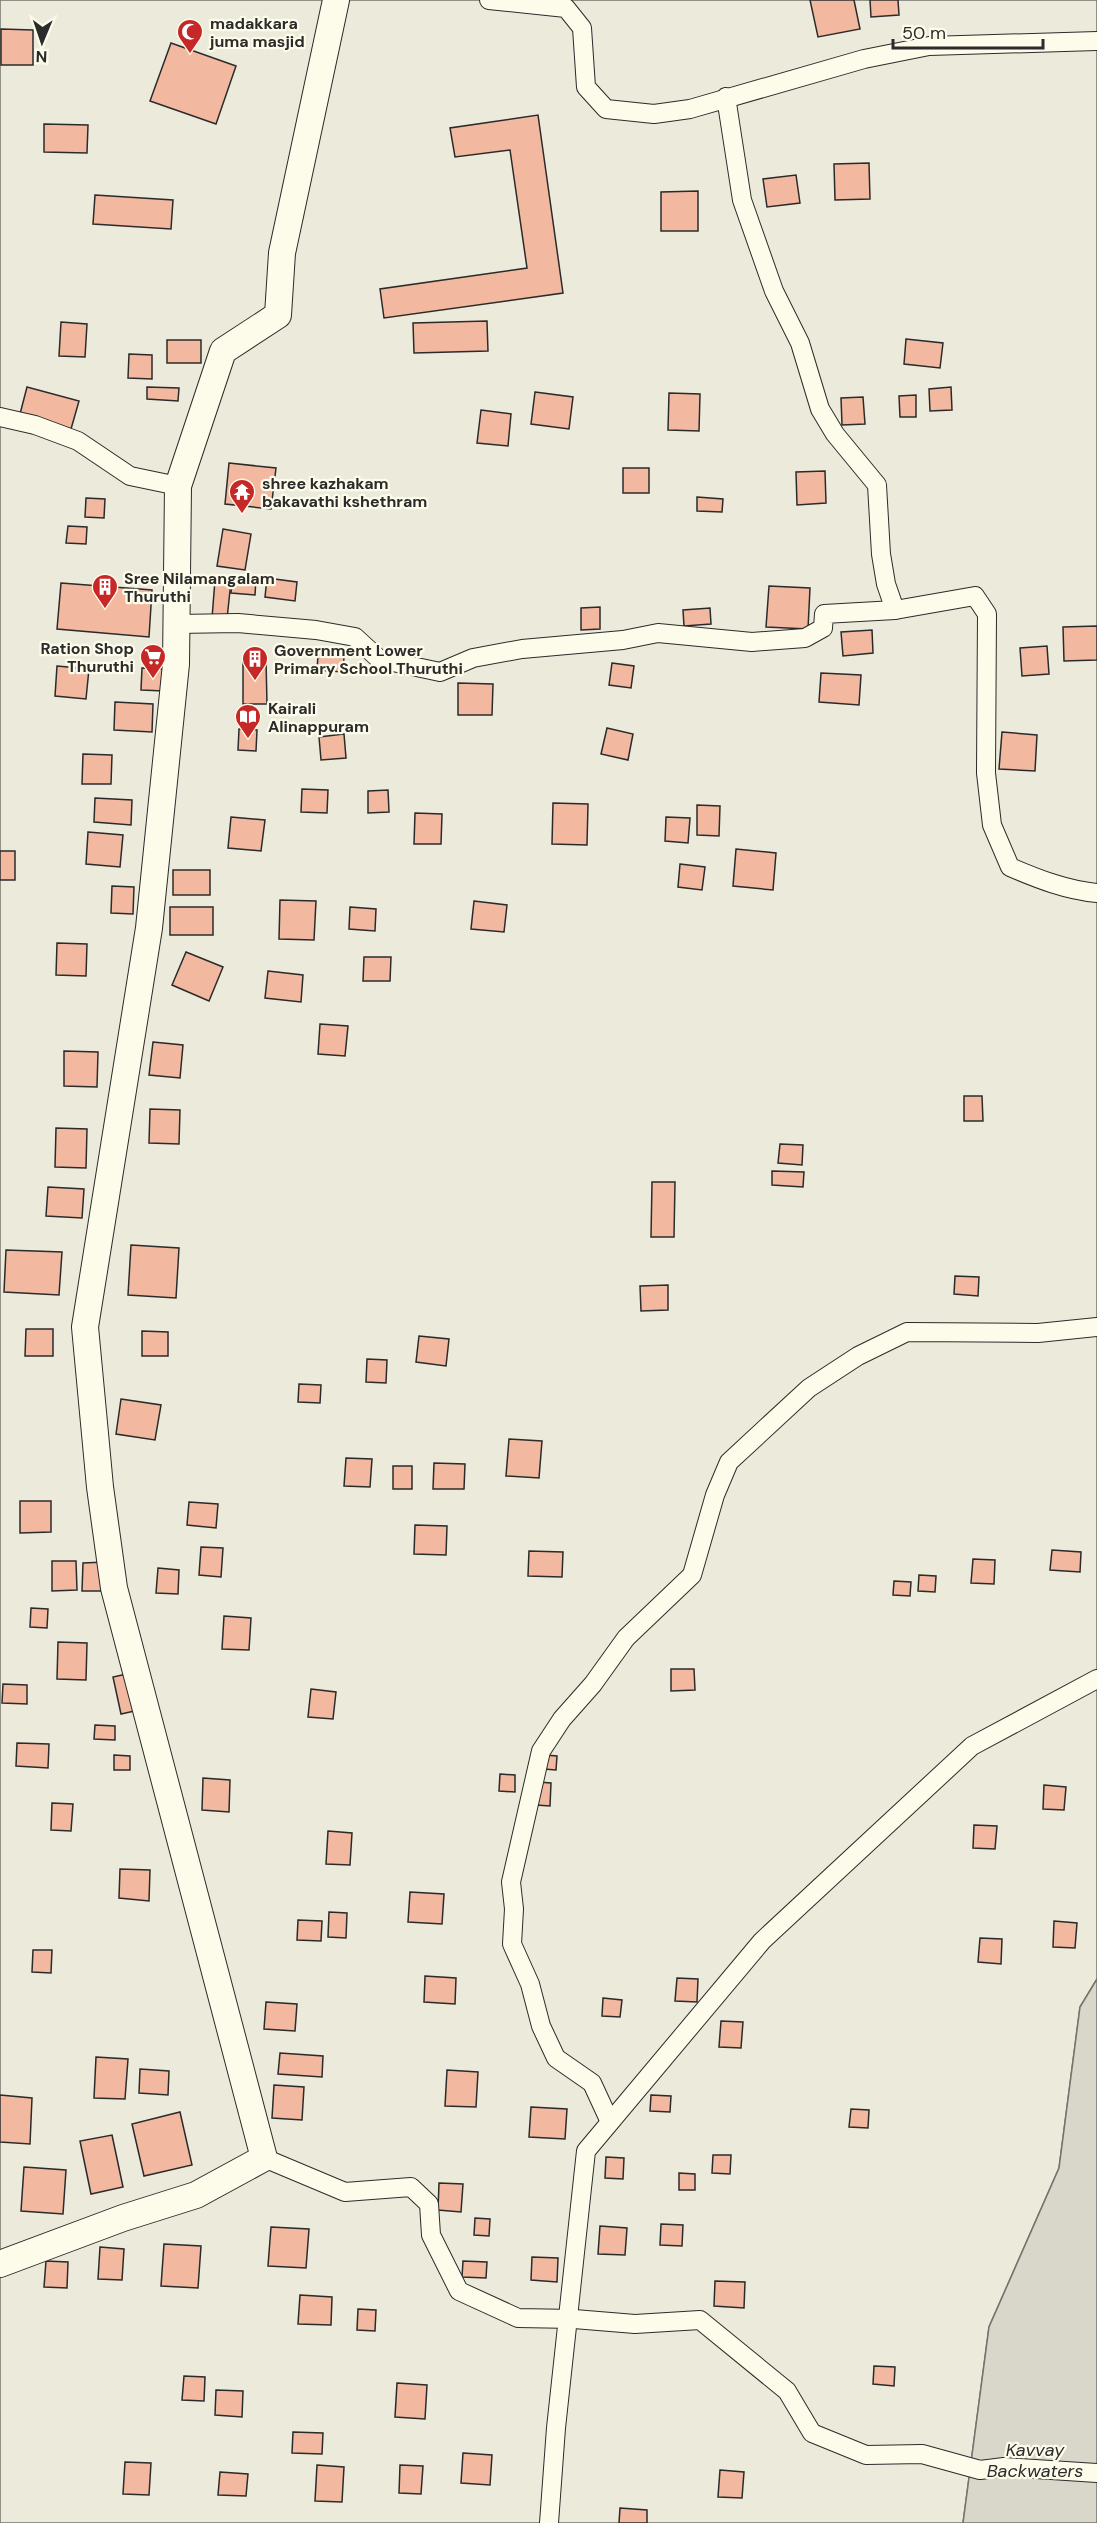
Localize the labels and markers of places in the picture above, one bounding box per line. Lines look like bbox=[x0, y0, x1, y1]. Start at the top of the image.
place label: madakkara juma masjid bbox=[209, 13, 305, 52]
mosque icon: madakkara juma masjid bbox=[175, 17, 205, 55]
place label: shree kazhakam bakavathi kshethram bbox=[262, 473, 427, 512]
temple icon: shree kazhakam bakavathi kshethram bbox=[227, 477, 257, 515]
place label: Sree Nilamangalam Thuruthi bbox=[124, 568, 275, 607]
building icon: Sree Nilamangalam Thuruthi bbox=[90, 572, 120, 610]
place label: Ration Shop Thuruthi bbox=[40, 638, 134, 677]
place label: Government Lower Primary School Thuruthi bbox=[274, 640, 463, 679]
supermarket icon: Ration Shop Thuruthi bbox=[138, 642, 168, 680]
building icon: Government Lower Primary School Thuruthi bbox=[240, 644, 270, 682]
place label: Kairali Alinappuram bbox=[268, 698, 369, 737]
library icon: Kairali Alinappuram bbox=[233, 702, 263, 740]

